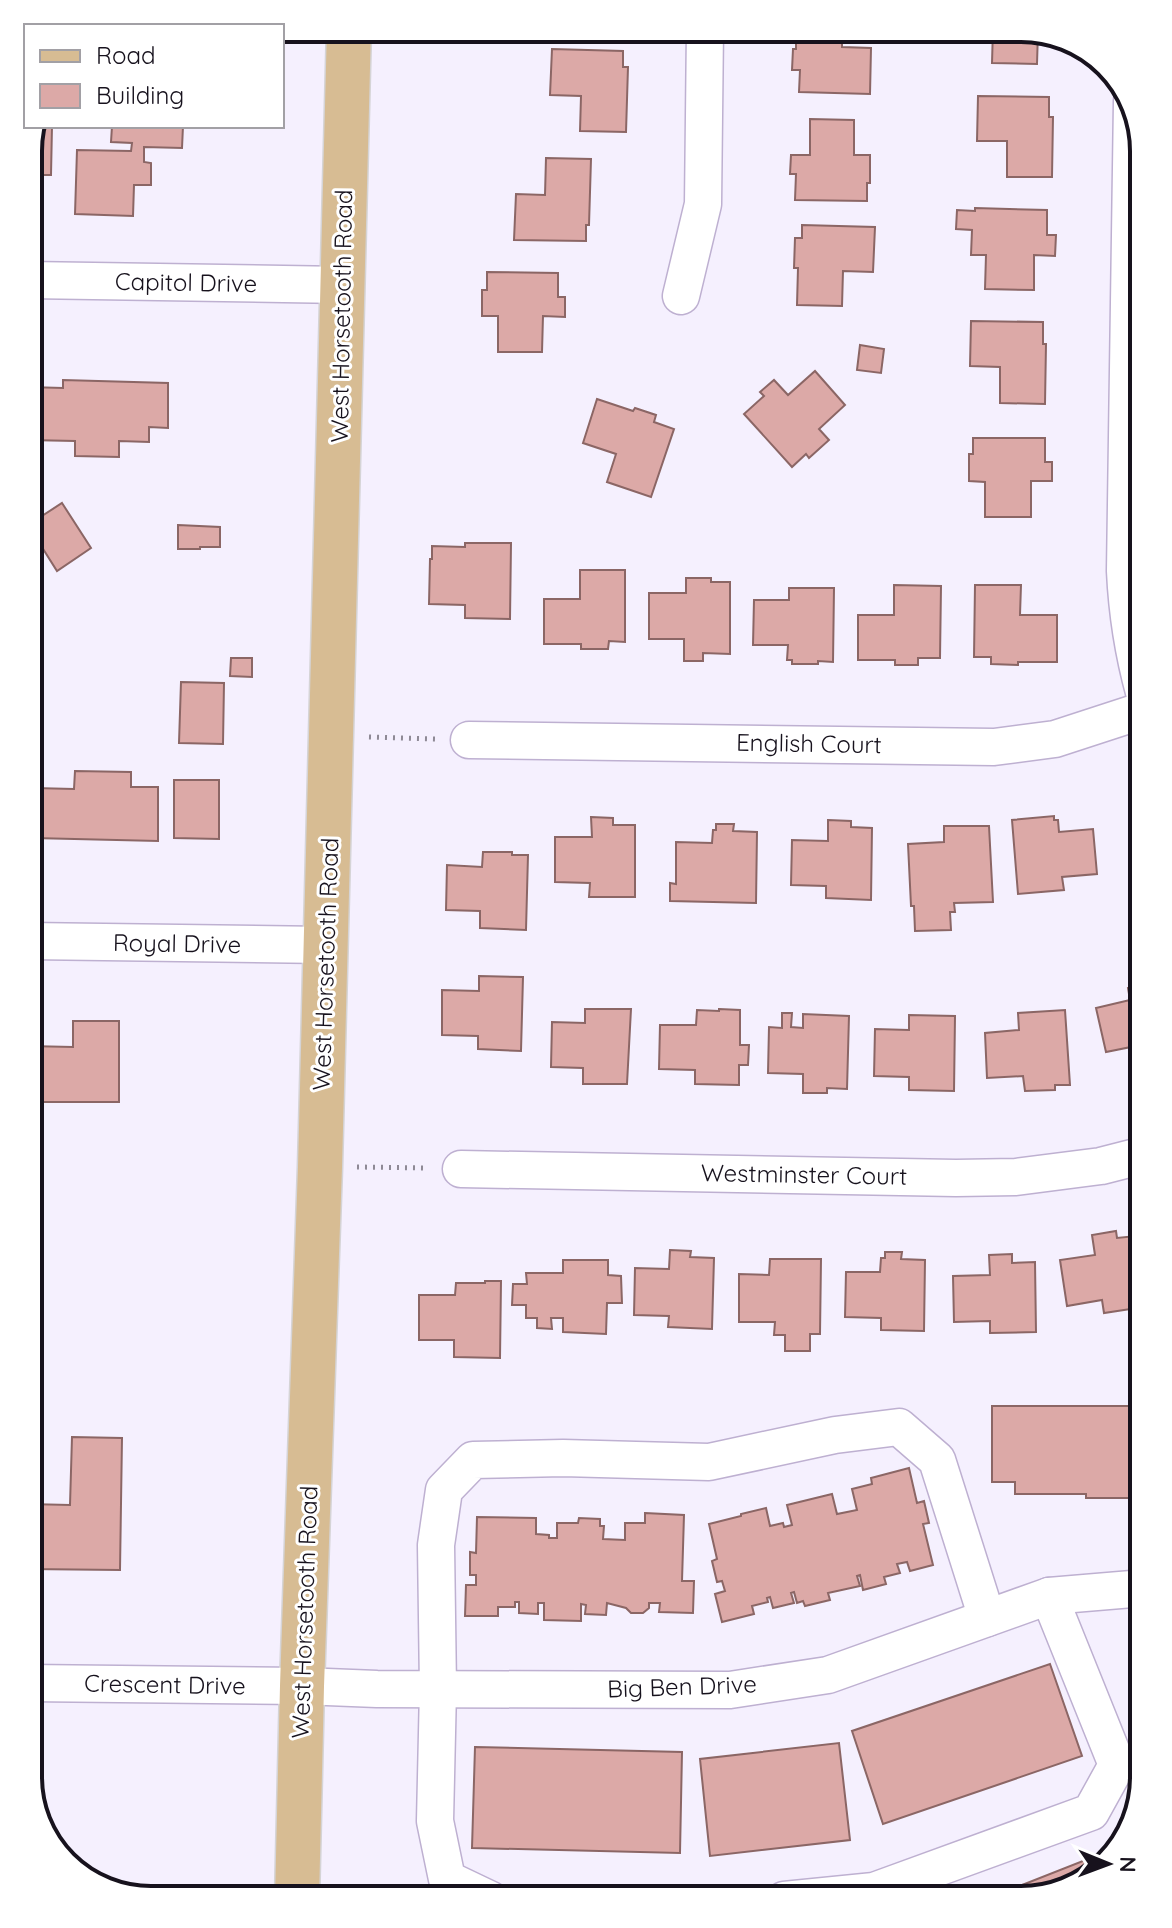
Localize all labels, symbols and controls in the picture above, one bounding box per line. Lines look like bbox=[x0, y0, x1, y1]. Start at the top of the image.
legend bbox=[24, 24, 284, 128]
text: Road bbox=[96, 40, 156, 70]
text: Building bbox=[96, 80, 184, 110]
street label: West Horsetooth Road bbox=[324, 189, 358, 443]
street label: Capitol Drive bbox=[115, 266, 257, 298]
street label: English Court bbox=[736, 727, 882, 759]
street label: West Horsetooth Road bbox=[306, 837, 344, 1091]
street label: Royal Drive bbox=[113, 927, 242, 959]
street label: Westminster Court bbox=[701, 1157, 908, 1191]
street label: West Horsetooth Road bbox=[285, 1485, 323, 1739]
street label: Crescent Drive bbox=[84, 1668, 246, 1700]
street label: Big Ben Drive bbox=[607, 1668, 757, 1704]
north arrow bbox=[1068, 1824, 1148, 1904]
text: N bbox=[1114, 1856, 1142, 1873]

